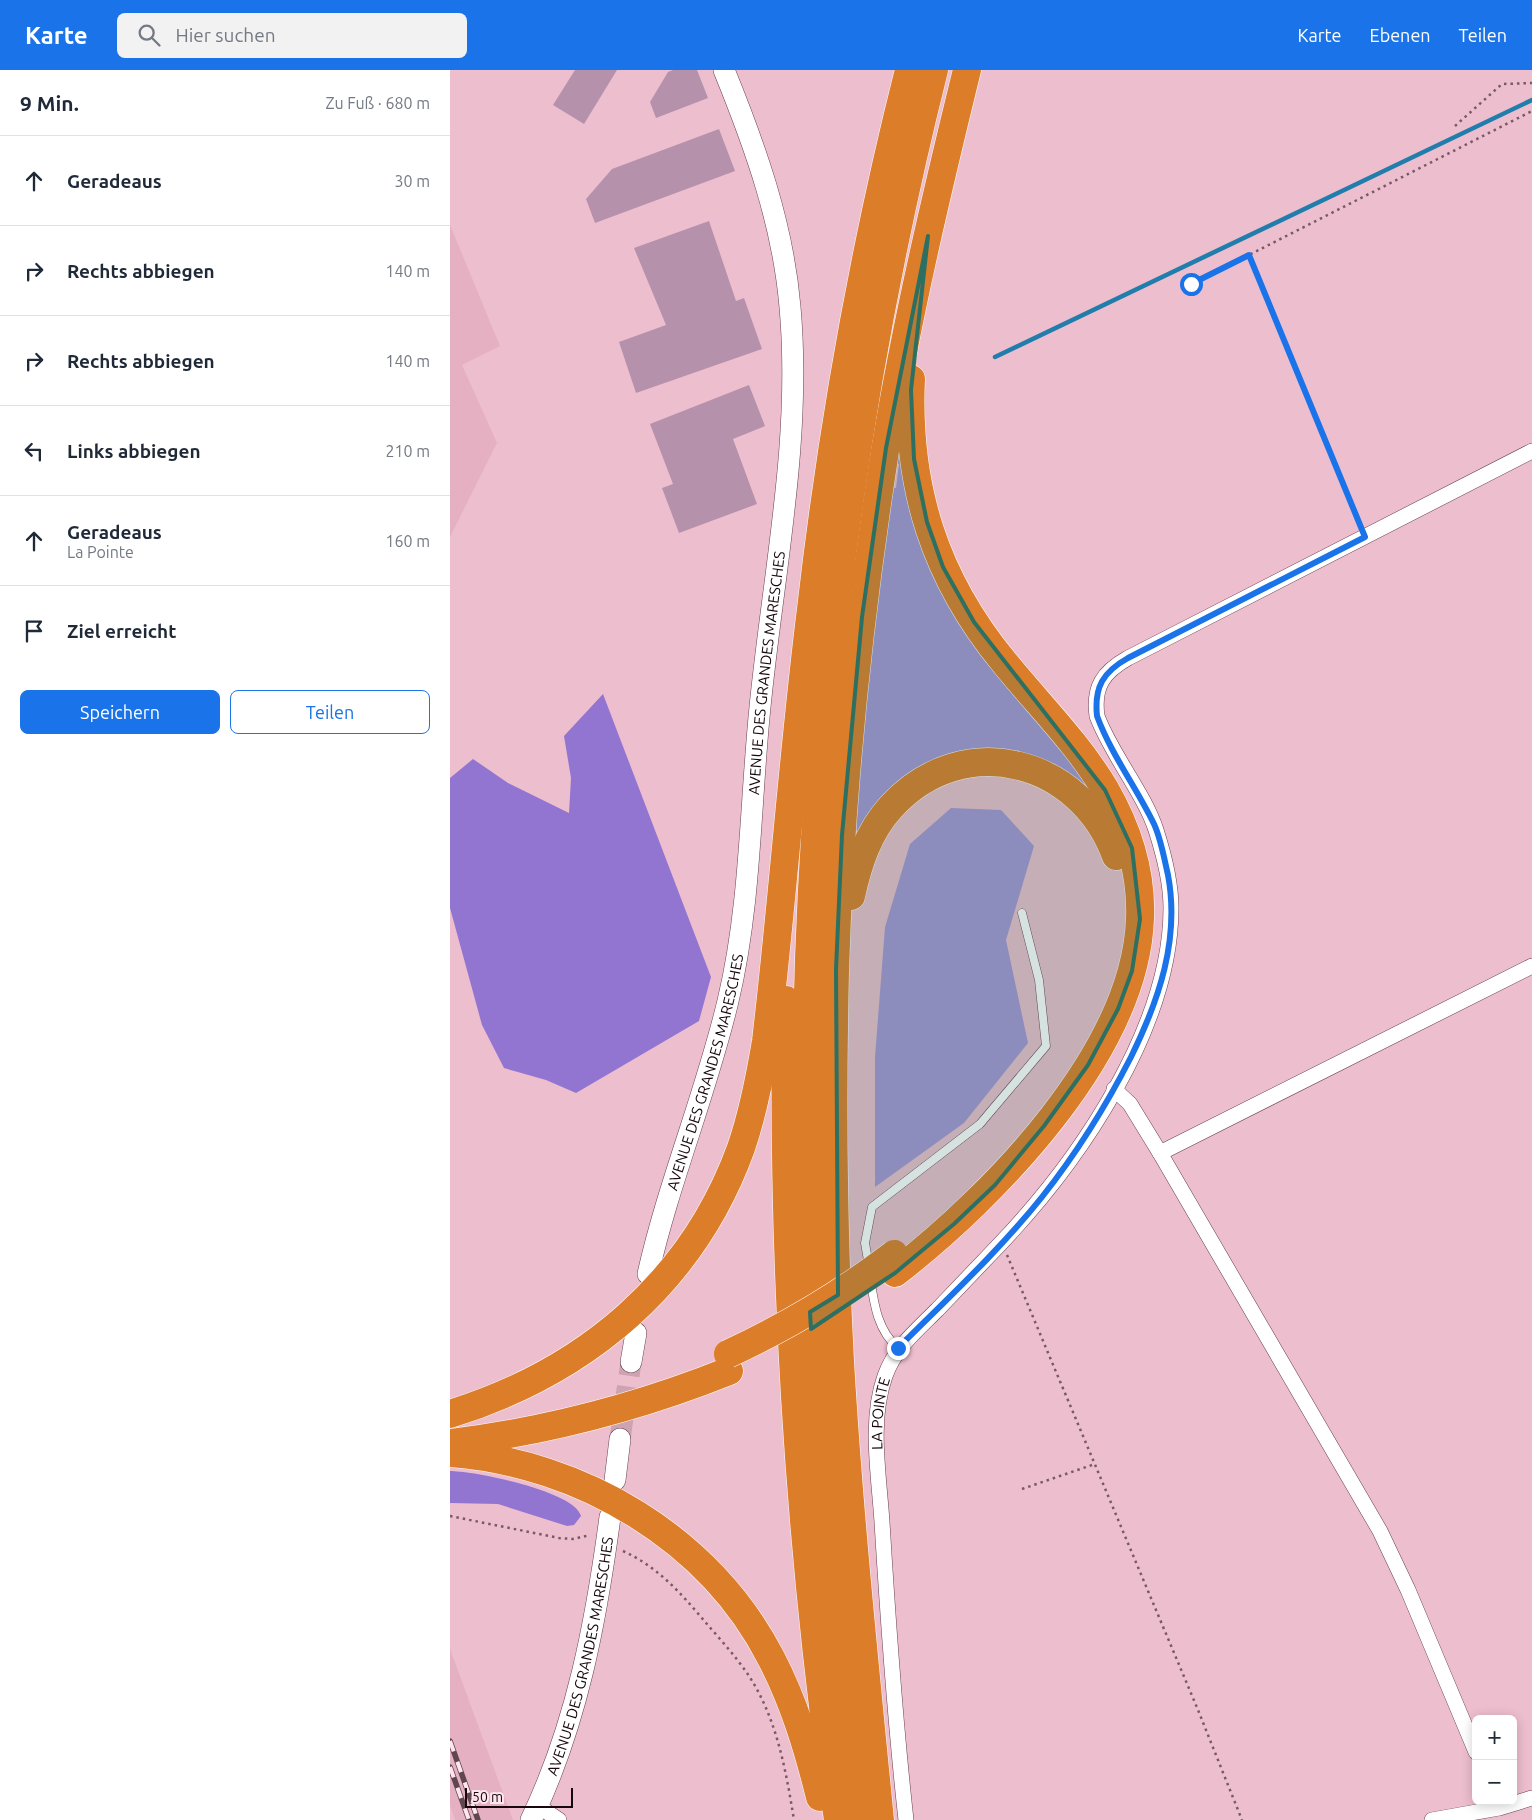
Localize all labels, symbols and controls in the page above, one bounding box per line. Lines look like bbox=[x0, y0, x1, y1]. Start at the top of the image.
search box bbox=[117, 13, 467, 58]
icon: search bbox=[135, 21, 163, 49]
text: Karte bbox=[25, 22, 87, 49]
text: Hier suchen bbox=[175, 24, 276, 46]
text: Karte bbox=[1298, 25, 1342, 45]
text: Ebenen bbox=[1370, 25, 1431, 45]
text: Teilen bbox=[1459, 25, 1507, 45]
text: 9 Min. bbox=[20, 91, 79, 115]
text: Zu Fuß · 680 m bbox=[325, 94, 430, 112]
icon: ahead bbox=[20, 167, 48, 195]
text: Geradeaus bbox=[67, 170, 162, 192]
text: 30 m bbox=[394, 172, 430, 190]
icon: right bbox=[20, 257, 48, 285]
text: Rechts abbiegen bbox=[67, 260, 215, 282]
text: 140 m bbox=[385, 262, 430, 280]
route start bbox=[1180, 273, 1203, 296]
icon: right bbox=[20, 347, 48, 375]
text: Rechts abbiegen bbox=[67, 350, 215, 372]
text: 140 m bbox=[385, 352, 430, 370]
icon: left bbox=[20, 437, 48, 465]
text: Links abbiegen bbox=[67, 440, 201, 462]
text: 210 m bbox=[385, 442, 430, 460]
text: Geradeaus bbox=[67, 521, 162, 543]
icon: ahead bbox=[20, 527, 48, 555]
text: 160 m bbox=[385, 532, 430, 550]
text: La Pointe bbox=[67, 543, 134, 561]
street label: AVENUE DES GRANDES MARESCHES bbox=[745, 550, 788, 795]
icon: arrive bbox=[20, 617, 48, 645]
text: Ziel erreicht bbox=[67, 620, 176, 642]
button: Speichern bbox=[20, 690, 220, 734]
button: Teilen bbox=[230, 690, 430, 734]
street label: AVENUE DES GRANDES MARESCHES bbox=[663, 952, 746, 1192]
route end bbox=[887, 1337, 910, 1360]
street label: LA POINTE bbox=[868, 1375, 893, 1450]
street label: AVENUE DES GRANDES MARESCHES bbox=[543, 1535, 616, 1778]
map controls bbox=[1472, 1715, 1517, 1805]
button: + bbox=[1472, 1715, 1517, 1760]
button: − bbox=[1472, 1760, 1517, 1805]
scale bar bbox=[465, 1785, 572, 1808]
text: 50 m bbox=[472, 1789, 503, 1805]

